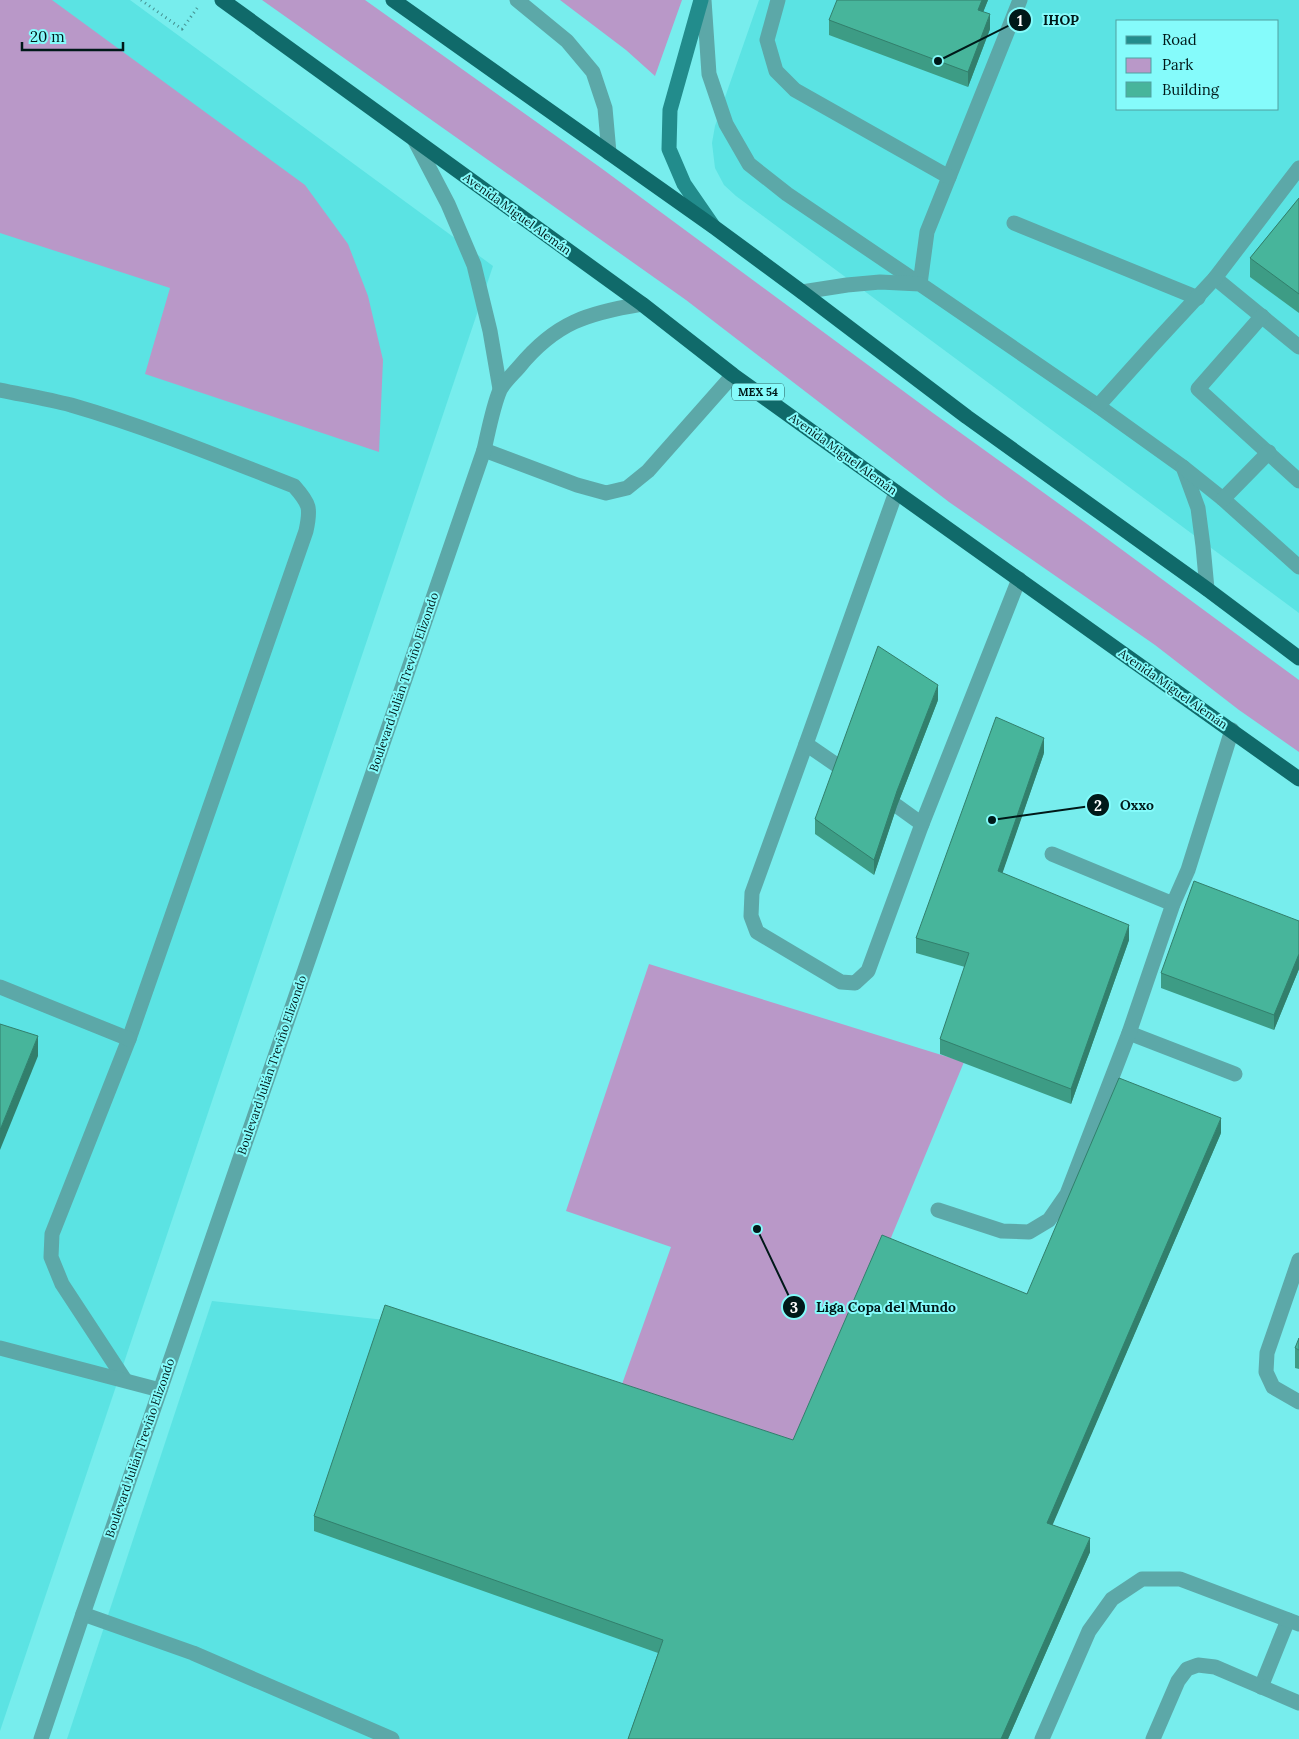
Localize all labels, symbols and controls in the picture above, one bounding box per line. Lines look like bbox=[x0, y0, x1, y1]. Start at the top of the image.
callout: IHOP bbox=[1008, 6, 1089, 35]
text: 1 bbox=[1017, 11, 1023, 30]
text: IHOP bbox=[1043, 11, 1079, 29]
scale bar bbox=[22, 20, 124, 52]
legend bbox=[1116, 20, 1279, 110]
text: 20 m bbox=[30, 27, 65, 46]
text: Road bbox=[1162, 30, 1197, 49]
text: Park bbox=[1162, 55, 1193, 74]
text: Building bbox=[1162, 80, 1220, 99]
street label: Avenida Miguel Alemán bbox=[460, 169, 574, 258]
road number: MEX 54 bbox=[732, 384, 784, 401]
street label: Avenida Miguel Alemán bbox=[786, 409, 900, 498]
street label: Boulevard Julián Treviño Elizondo bbox=[366, 590, 441, 773]
street label: Avenida Miguel Alemán bbox=[1115, 645, 1231, 732]
callout: Oxxo bbox=[1085, 791, 1164, 820]
text: 2 bbox=[1094, 796, 1102, 815]
text: Oxxo bbox=[1120, 796, 1154, 814]
street label: Boulevard Julián Treviño Elizondo bbox=[234, 973, 309, 1156]
callout: Liga Copa del Mundo bbox=[781, 1293, 966, 1322]
text: 3 bbox=[790, 1298, 798, 1317]
text: Liga Copa del Mundo bbox=[816, 1298, 956, 1316]
street label: Boulevard Julián Treviño Elizondo bbox=[102, 1356, 177, 1539]

